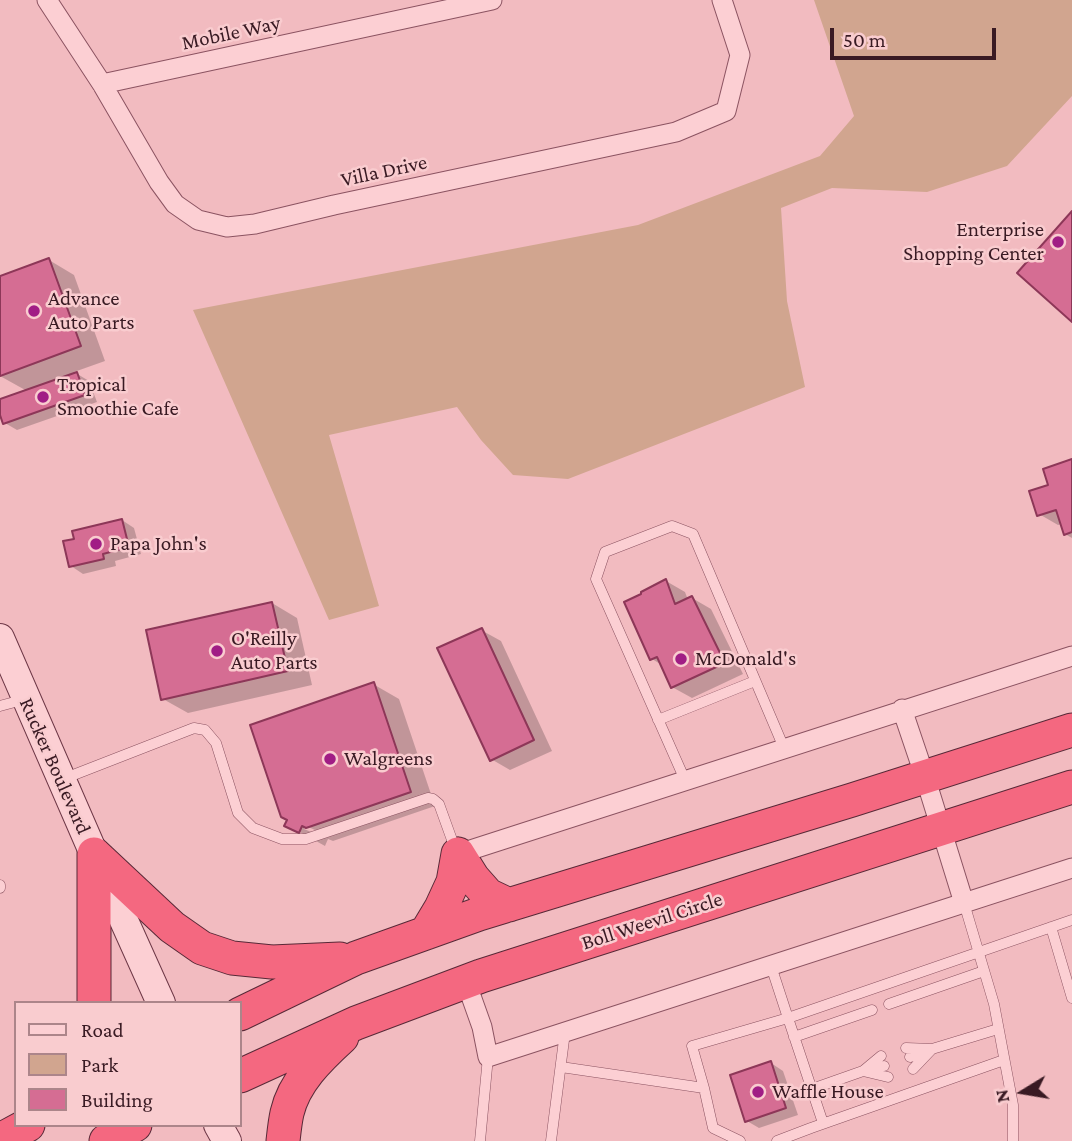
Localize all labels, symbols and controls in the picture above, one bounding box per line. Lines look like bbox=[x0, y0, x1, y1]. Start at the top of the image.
street label: Mobile Way bbox=[179, 10, 283, 56]
scale bar bbox=[834, 14, 1000, 58]
text: 50 m bbox=[843, 28, 886, 52]
street label: Villa Drive bbox=[339, 150, 429, 192]
place label: Enterprise Shopping Center bbox=[903, 217, 1044, 267]
marker: Enterprise Shopping Center bbox=[1050, 234, 1066, 250]
place label: Advance Auto Parts bbox=[48, 286, 134, 336]
marker: Advance Auto Parts bbox=[26, 303, 42, 319]
place label: Tropical Smoothie Cafe bbox=[57, 372, 179, 422]
marker: Tropical Smoothie Cafe bbox=[35, 389, 51, 405]
place label: Papa John's bbox=[110, 531, 207, 557]
marker: Papa John's bbox=[88, 536, 104, 552]
place label: O'Reilly Auto Parts bbox=[231, 626, 317, 676]
marker: O'Reilly Auto Parts bbox=[209, 643, 225, 659]
place label: McDonald's bbox=[695, 646, 796, 672]
marker: McDonald's bbox=[673, 651, 689, 667]
street label: Rucker Boulevard bbox=[14, 694, 96, 838]
place label: Walgreens bbox=[344, 746, 433, 772]
marker: Walgreens bbox=[322, 751, 338, 767]
street label: Boll Weevil Circle bbox=[578, 886, 726, 956]
legend bbox=[14, 1001, 242, 1127]
text: Road bbox=[81, 1018, 124, 1042]
text: Park bbox=[81, 1053, 118, 1077]
north arrow bbox=[988, 1057, 1058, 1127]
place label: Waffle House bbox=[772, 1079, 884, 1105]
marker: Waffle House bbox=[750, 1084, 766, 1100]
text: Building bbox=[81, 1088, 153, 1112]
text: N bbox=[990, 1088, 1013, 1104]

